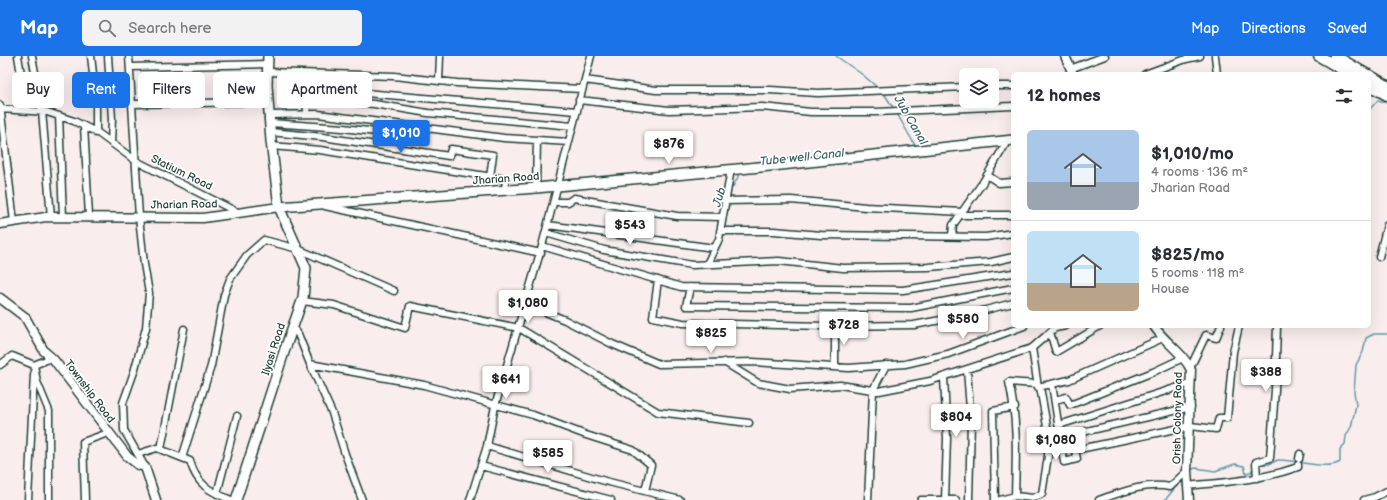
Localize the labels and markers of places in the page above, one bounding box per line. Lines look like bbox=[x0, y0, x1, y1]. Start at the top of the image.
pin: $1,010 bbox=[368, 120, 434, 154]
pin: $876 bbox=[645, 131, 693, 165]
pin: $543 bbox=[606, 212, 654, 246]
pin: $1,080 bbox=[495, 290, 561, 324]
pin: $580 bbox=[939, 306, 987, 340]
pin: $728 bbox=[820, 312, 868, 346]
pin: $825 bbox=[687, 320, 735, 354]
pin: $388 bbox=[1242, 359, 1290, 393]
pin: $641 bbox=[482, 366, 530, 400]
pin: $804 bbox=[932, 404, 980, 438]
pin: $1,080 bbox=[1023, 427, 1089, 461]
pin: $585 bbox=[524, 440, 572, 474]

